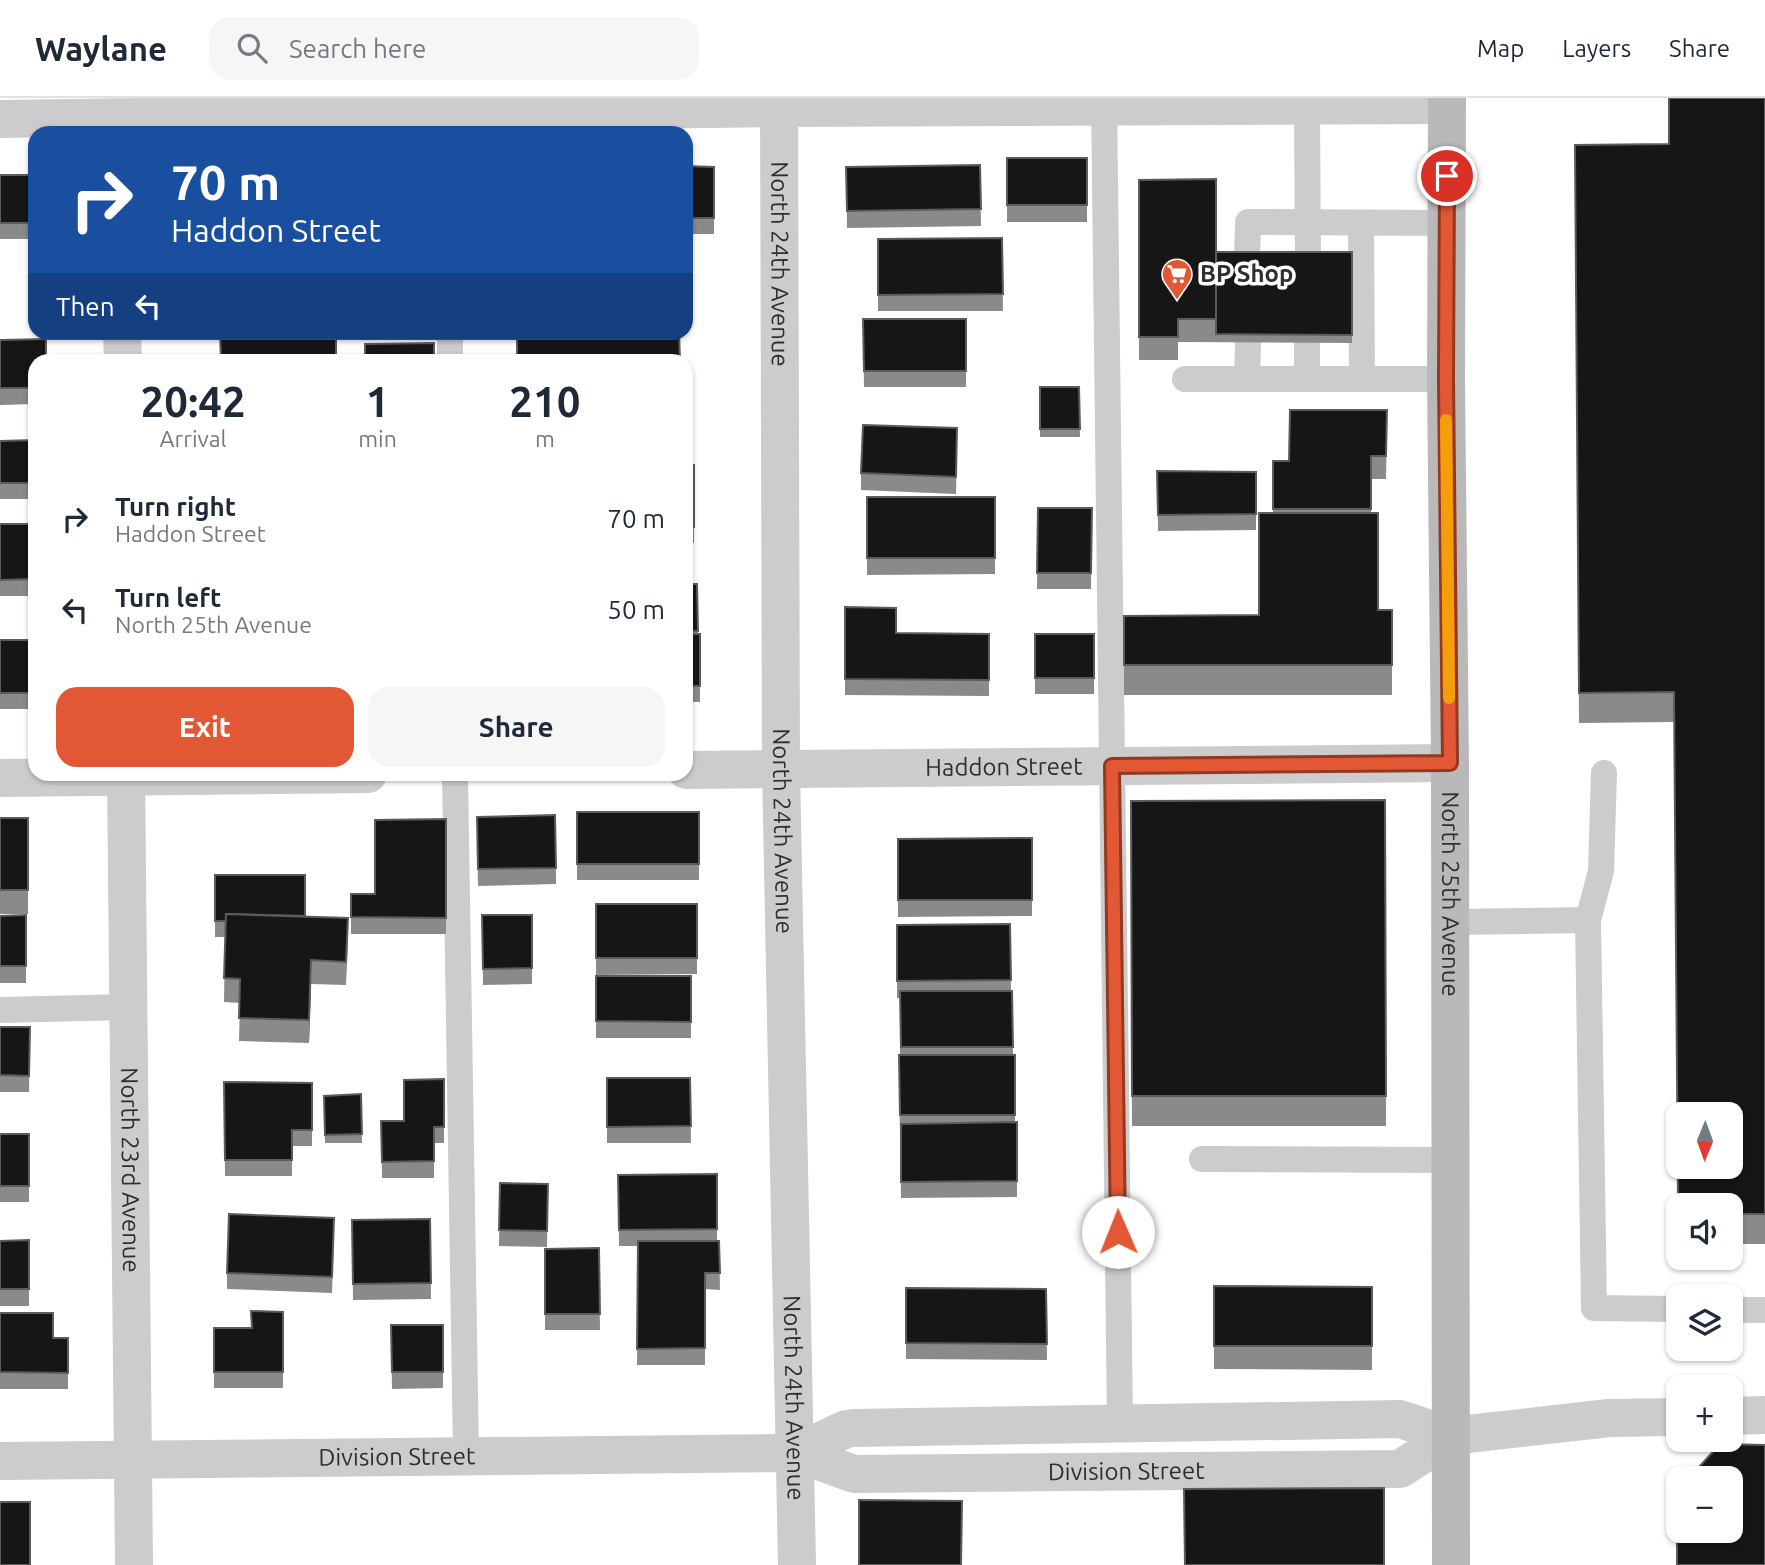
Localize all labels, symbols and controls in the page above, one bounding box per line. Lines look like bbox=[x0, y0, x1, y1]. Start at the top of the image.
search box bbox=[209, 17, 699, 80]
icon: search bbox=[233, 29, 271, 67]
text: Waylane bbox=[35, 30, 167, 67]
text: Search here bbox=[289, 34, 426, 63]
text: Map bbox=[1477, 35, 1524, 62]
text: Layers bbox=[1562, 35, 1631, 62]
text: Share bbox=[1669, 35, 1730, 62]
pin bbox=[1417, 146, 1477, 206]
icon: right bbox=[56, 154, 147, 245]
text: 70 m bbox=[171, 154, 280, 209]
icon: arrive bbox=[1428, 157, 1466, 195]
street label: North 24th Avenue bbox=[766, 161, 794, 367]
text: Haddon Street bbox=[171, 212, 381, 248]
supermarket icon: BP Shop bbox=[1160, 257, 1194, 301]
place label: BP Shop bbox=[1200, 260, 1293, 287]
icon: left bbox=[129, 287, 167, 325]
text: Then bbox=[56, 292, 115, 321]
text: 20:42 bbox=[141, 378, 246, 425]
text: 1 bbox=[366, 378, 389, 425]
text: 210 bbox=[509, 378, 580, 425]
text: Arrival bbox=[160, 426, 227, 451]
text: min bbox=[358, 426, 397, 451]
text: m bbox=[535, 426, 555, 451]
text: Turn right bbox=[115, 492, 236, 521]
icon: right bbox=[56, 500, 94, 538]
text: 70 m bbox=[607, 504, 665, 533]
text: Haddon Street bbox=[115, 521, 266, 546]
text: Turn left bbox=[115, 583, 221, 612]
icon: left bbox=[56, 591, 94, 629]
text: 50 m bbox=[607, 595, 665, 624]
text: North 25th Avenue bbox=[115, 612, 312, 637]
button: Exit bbox=[56, 687, 354, 767]
button: Share bbox=[368, 687, 665, 767]
street label: North 24th Avenue bbox=[768, 728, 798, 934]
street label: Haddon Street bbox=[925, 752, 1083, 781]
street label: North 25th Avenue bbox=[1437, 791, 1464, 997]
street label: North 23rd Avenue bbox=[116, 1067, 145, 1273]
north arrow bbox=[1666, 1102, 1743, 1180]
map controls bbox=[1666, 1102, 1743, 1543]
button: sound bbox=[1666, 1193, 1743, 1270]
position arrow bbox=[1081, 1195, 1155, 1269]
button: layers bbox=[1666, 1284, 1743, 1361]
street label: North 24th Avenue bbox=[779, 1295, 810, 1501]
button: + bbox=[1666, 1375, 1743, 1452]
street label: Division Street bbox=[318, 1442, 476, 1471]
street label: Division Street bbox=[1048, 1457, 1205, 1485]
button: − bbox=[1666, 1466, 1743, 1543]

